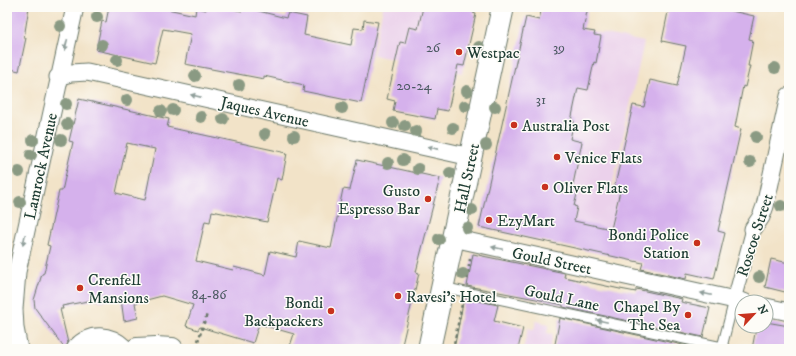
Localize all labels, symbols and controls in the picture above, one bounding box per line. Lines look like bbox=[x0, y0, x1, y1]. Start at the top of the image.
one-way arrow bbox=[63, 39, 69, 51]
house number: 26 bbox=[426, 39, 441, 57]
house number: 39 bbox=[553, 39, 565, 57]
place label: Westpac bbox=[466, 43, 520, 63]
marker: Westpac bbox=[454, 47, 464, 57]
house number: 20-24 bbox=[396, 77, 432, 95]
house number: 31 bbox=[536, 91, 546, 109]
one-way arrow bbox=[190, 92, 203, 98]
street label: Jaques Avenue bbox=[217, 92, 311, 132]
street label: Lamrock Avenue bbox=[20, 111, 62, 221]
place label: Australia Post bbox=[522, 116, 610, 136]
marker: Australia Post bbox=[509, 120, 519, 130]
street label: Hall Street bbox=[450, 141, 484, 215]
one-way arrow bbox=[426, 145, 439, 151]
place label: Venice Flats bbox=[564, 148, 642, 168]
marker: Venice Flats bbox=[552, 152, 562, 162]
place label: Oliver Flats bbox=[553, 178, 628, 198]
place label: Gusto Espresso Bar bbox=[338, 181, 420, 219]
marker: Oliver Flats bbox=[540, 182, 550, 192]
street label: Roscoe Street bbox=[732, 191, 778, 279]
marker: Gusto Espresso Bar bbox=[423, 194, 433, 204]
place label: EzyMart bbox=[497, 211, 555, 231]
marker: EzyMart bbox=[484, 215, 494, 225]
place label: Bondi Police Station bbox=[608, 225, 690, 263]
one-way arrow bbox=[20, 234, 26, 247]
marker: Bondi Police Station bbox=[692, 238, 702, 248]
street label: Gould Street bbox=[510, 243, 593, 279]
one-way arrow bbox=[491, 245, 503, 251]
place label: Crenfell Mansions bbox=[88, 270, 149, 308]
street label: Gould Lane bbox=[522, 280, 601, 316]
marker: Crenfell Mansions bbox=[75, 283, 85, 293]
house number: 84-86 bbox=[191, 286, 227, 304]
place label: Ravesi's Hotel bbox=[406, 287, 497, 307]
one-way arrow bbox=[700, 290, 712, 296]
marker: Ravesi's Hotel bbox=[393, 291, 403, 301]
place label: Bondi Backpackers bbox=[244, 293, 323, 331]
north arrow bbox=[734, 294, 774, 334]
place label: Chapel By The Sea bbox=[614, 297, 680, 335]
text: N bbox=[754, 303, 770, 317]
marker: Bondi Backpackers bbox=[326, 306, 336, 316]
marker: Chapel By The Sea bbox=[683, 310, 693, 320]
one-way arrow bbox=[596, 318, 608, 324]

